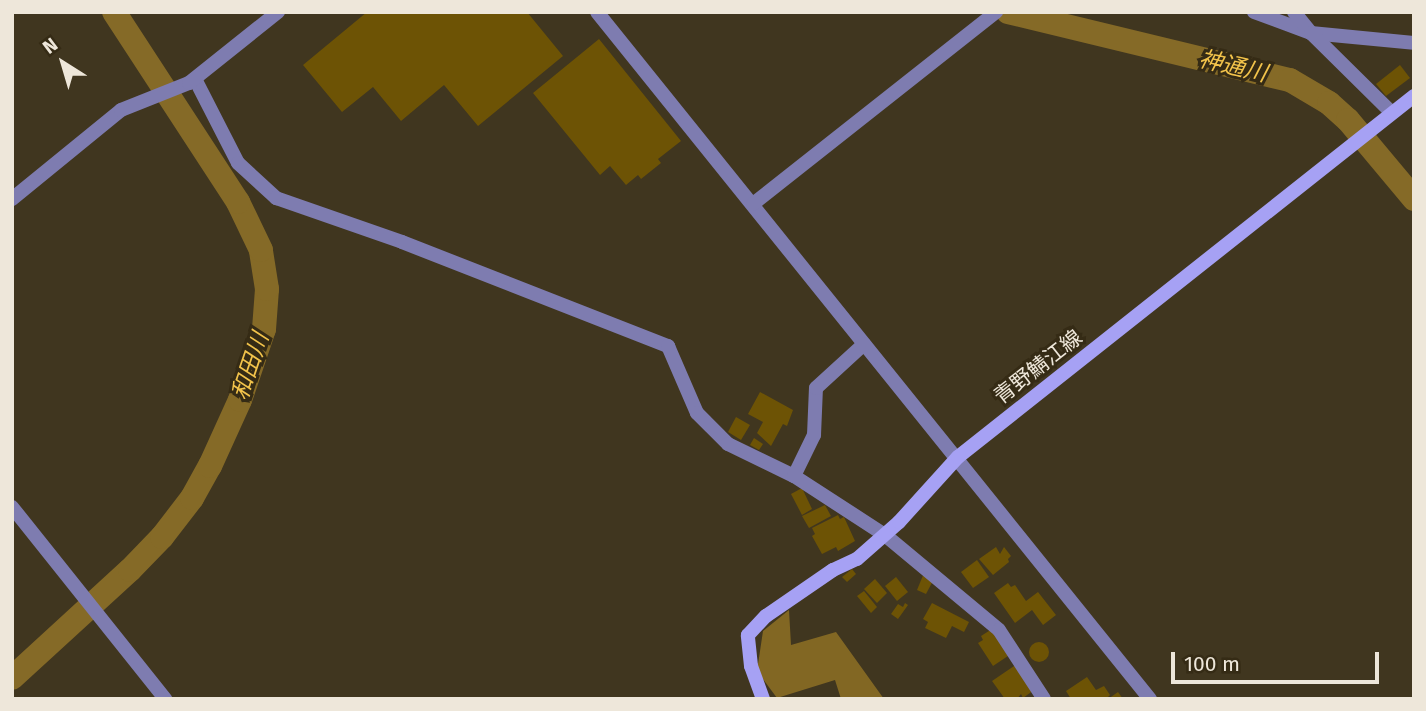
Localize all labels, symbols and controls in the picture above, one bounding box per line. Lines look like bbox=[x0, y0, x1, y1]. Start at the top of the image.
north arrow bbox=[28, 28, 98, 98]
text: N bbox=[38, 33, 62, 59]
water label: 神通川 bbox=[1196, 45, 1270, 87]
street label: 青野鯖江線 bbox=[989, 325, 1087, 409]
water label: 和田川 bbox=[226, 329, 274, 403]
scale bar bbox=[1174, 638, 1382, 682]
text: 100 m bbox=[1184, 651, 1240, 677]

